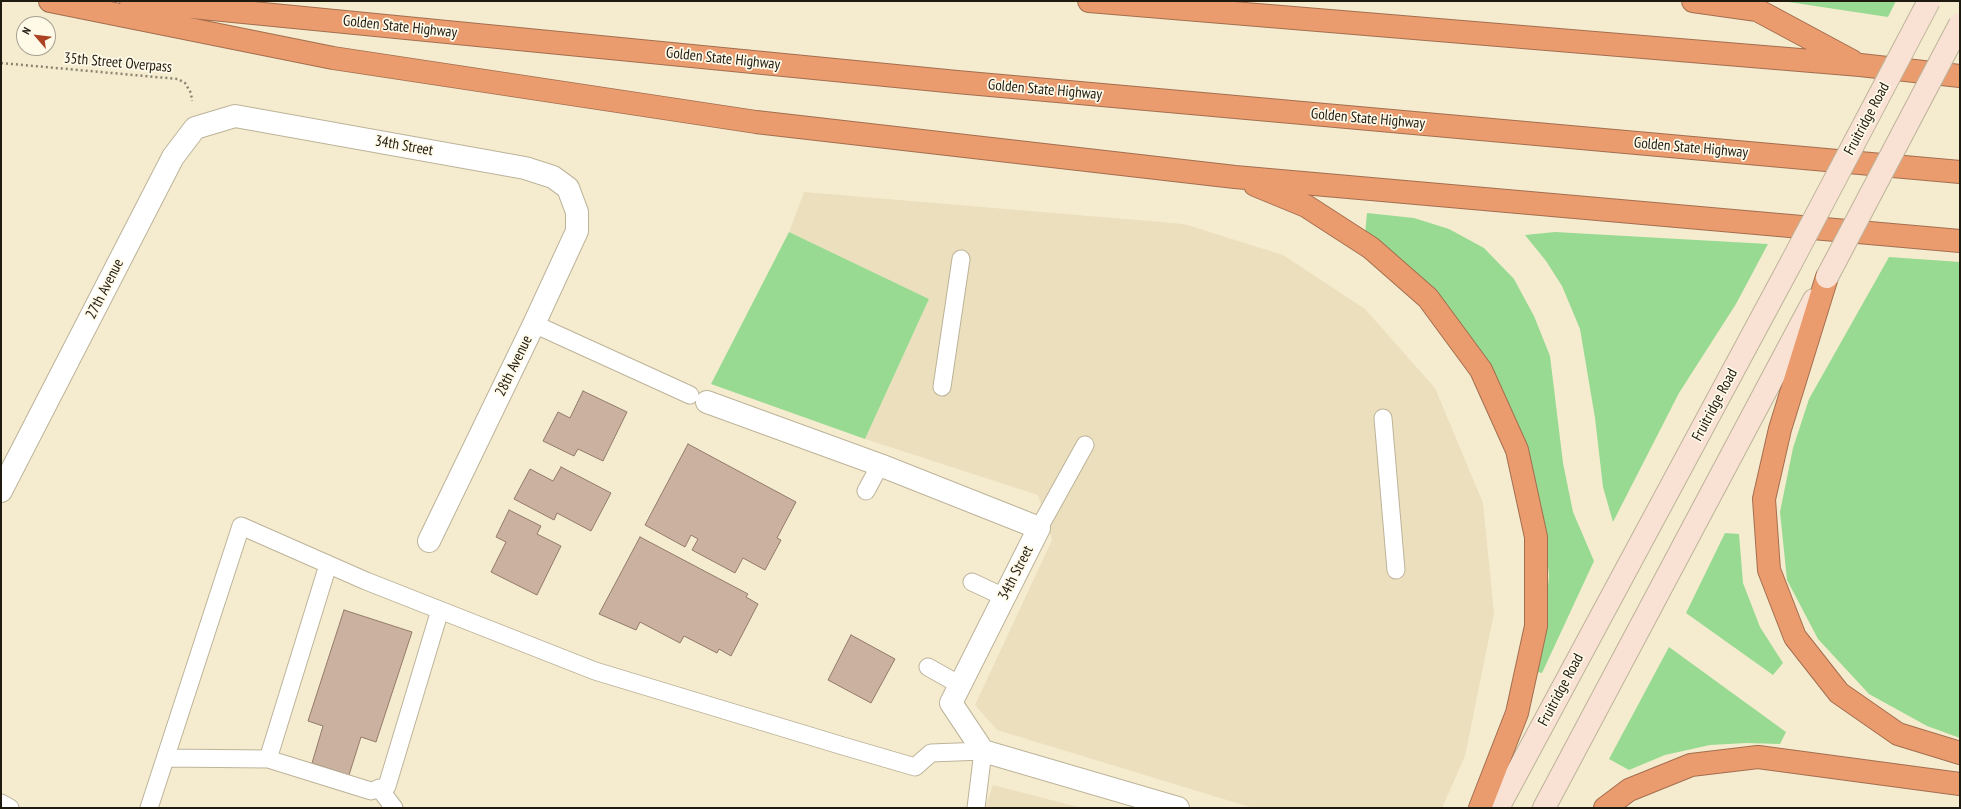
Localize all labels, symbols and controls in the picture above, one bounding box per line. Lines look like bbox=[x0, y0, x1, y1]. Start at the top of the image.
street label: Golden State Highway bbox=[342, 12, 458, 42]
north arrow bbox=[16, 16, 56, 56]
text: N bbox=[19, 25, 34, 37]
street label: Golden State Highway bbox=[665, 44, 781, 74]
street label: 35th Street Overpass bbox=[63, 49, 173, 77]
street label: Golden State Highway bbox=[987, 76, 1103, 104]
street label: Fruitridge Road bbox=[1840, 80, 1894, 158]
street label: Golden State Highway bbox=[1310, 105, 1426, 133]
street label: 34th Street bbox=[374, 132, 434, 160]
street label: Golden State Highway bbox=[1633, 134, 1749, 162]
street label: 27th Avenue bbox=[82, 256, 128, 322]
street label: 28th Avenue bbox=[492, 333, 536, 399]
street label: Fruitridge Road bbox=[1688, 366, 1742, 444]
street label: 34th Street bbox=[995, 543, 1037, 603]
street label: Fruitridge Road bbox=[1534, 651, 1588, 729]

